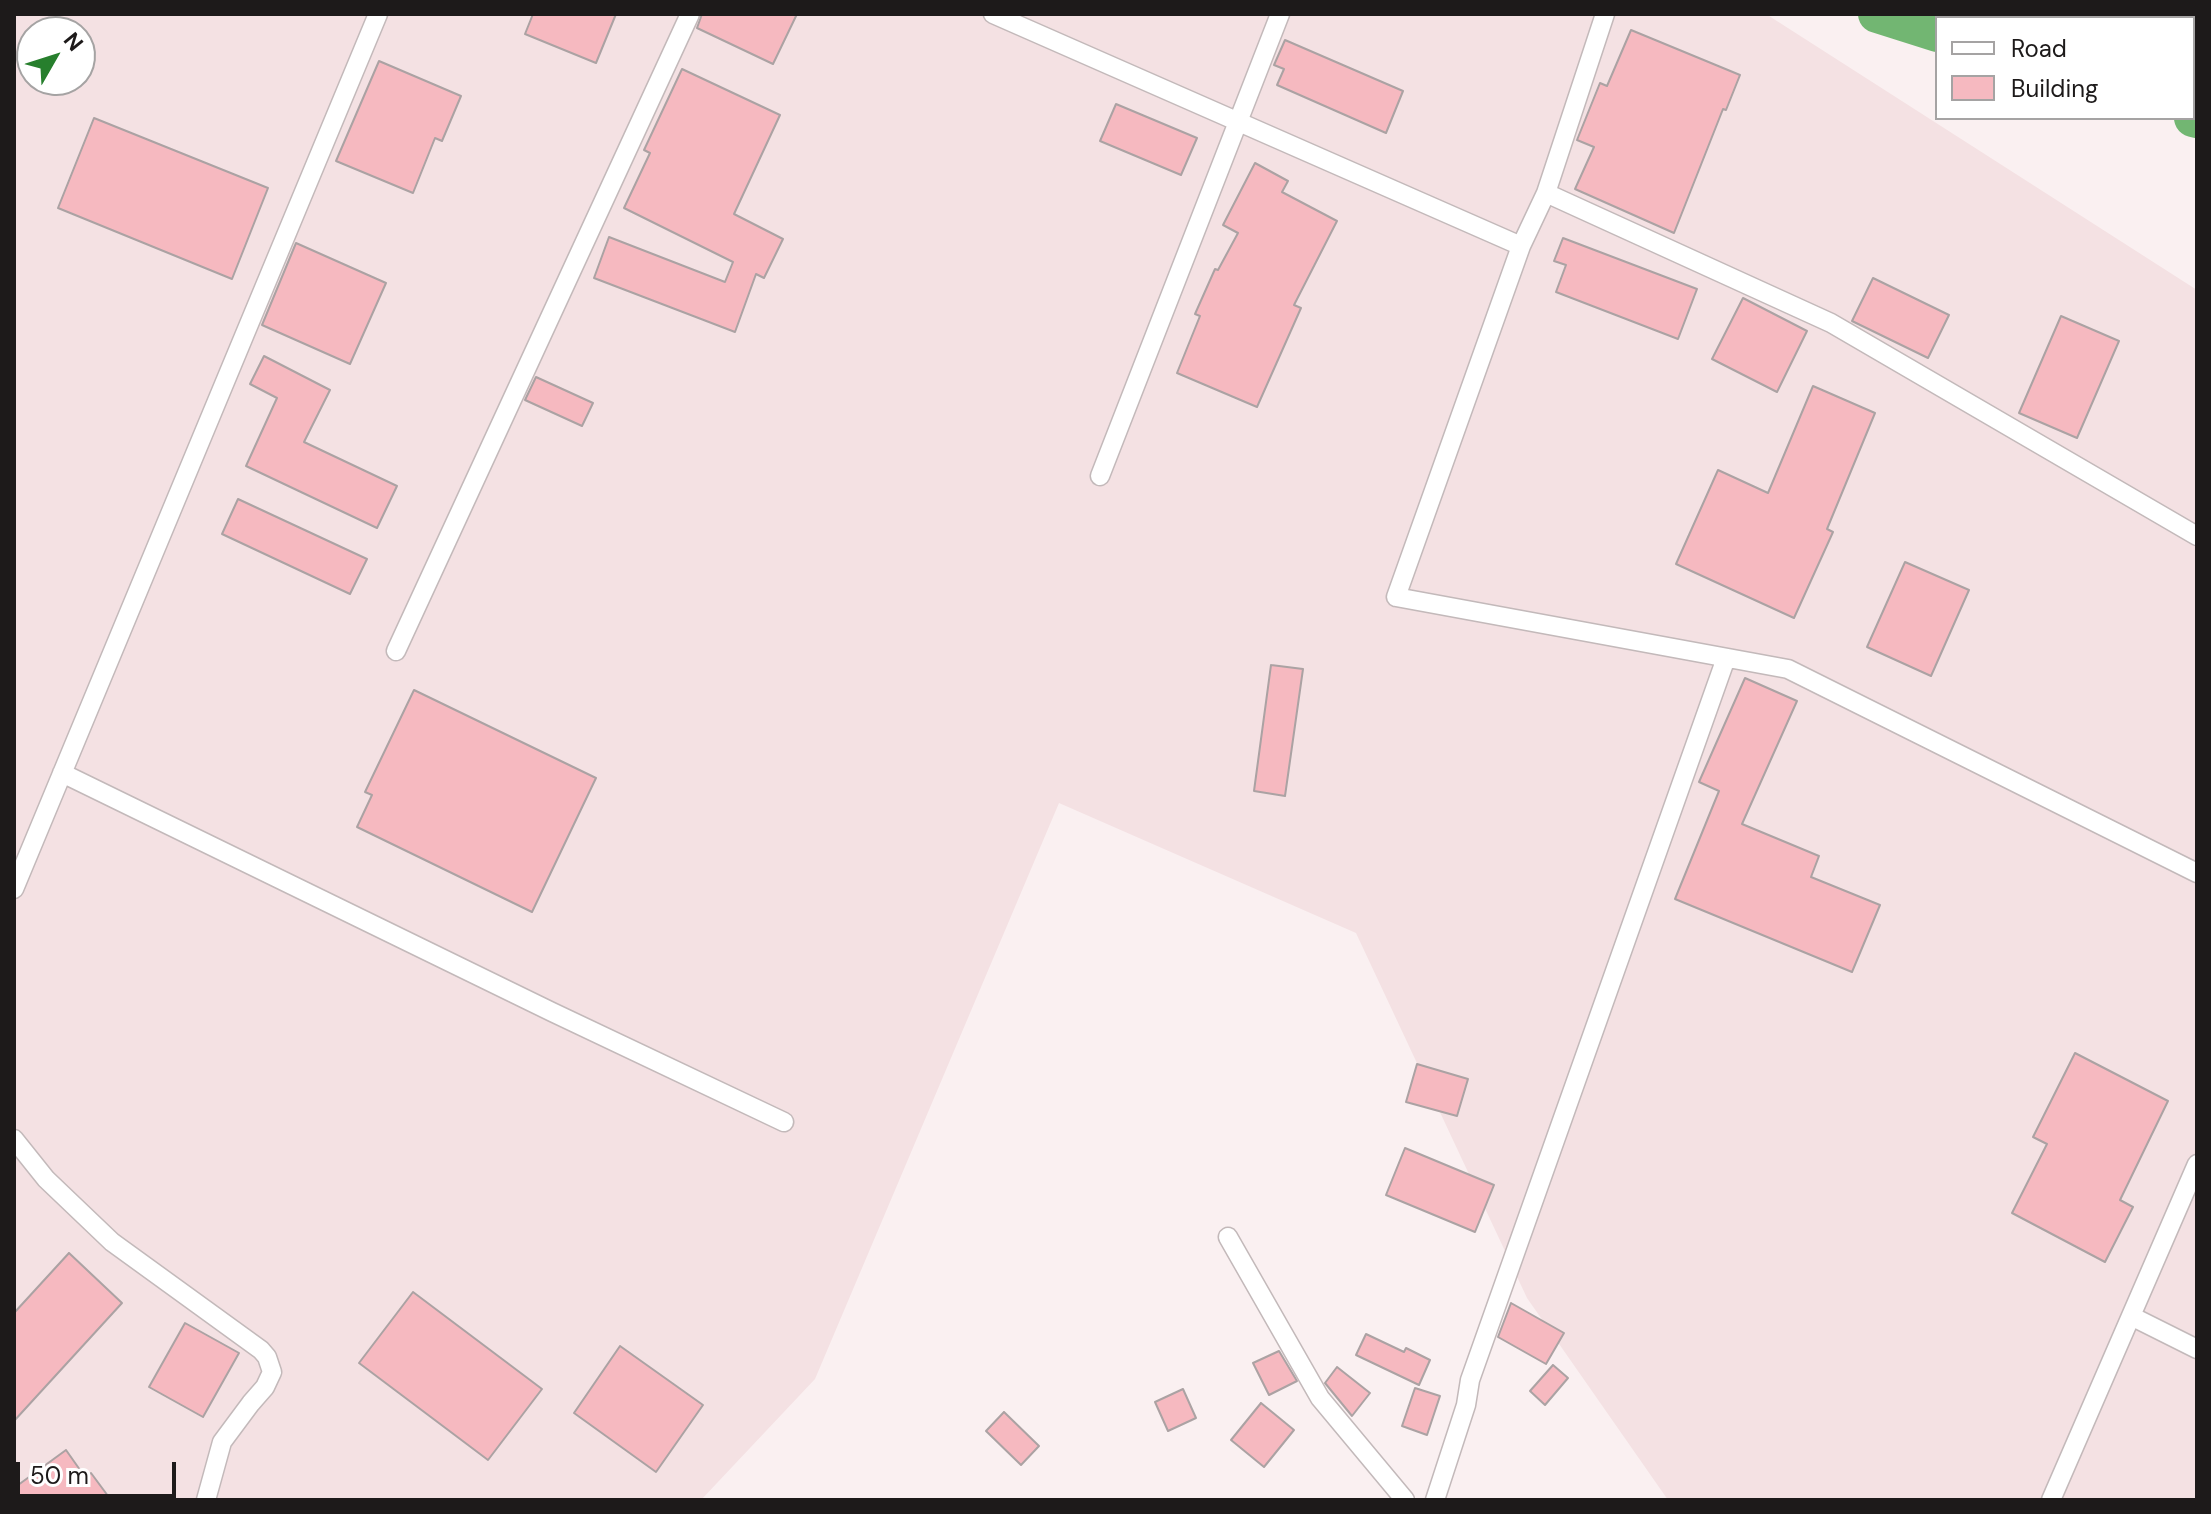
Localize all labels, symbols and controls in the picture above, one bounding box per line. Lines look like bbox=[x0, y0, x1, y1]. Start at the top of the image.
north arrow bbox=[16, 16, 96, 96]
legend bbox=[1935, 16, 2195, 120]
text: N bbox=[57, 26, 90, 57]
text: Road bbox=[2011, 33, 2067, 64]
text: Building bbox=[2011, 73, 2098, 104]
scale bar bbox=[20, 1446, 180, 1496]
text: 50 m bbox=[30, 1460, 89, 1491]

